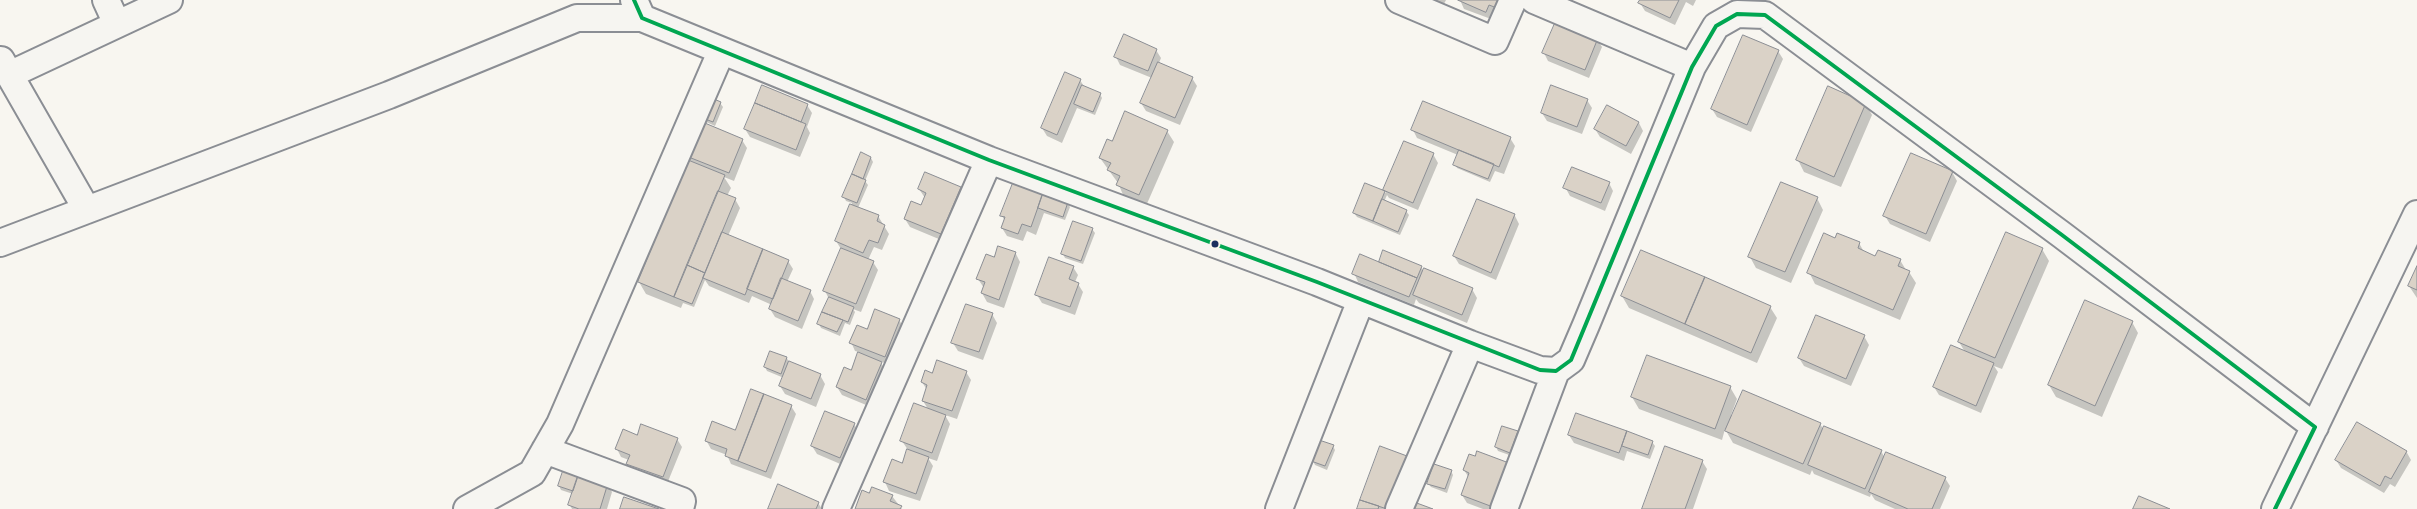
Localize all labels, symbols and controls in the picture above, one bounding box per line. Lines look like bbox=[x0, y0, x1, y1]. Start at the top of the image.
unlabelled marker bbox=[1210, 239, 1220, 249]

